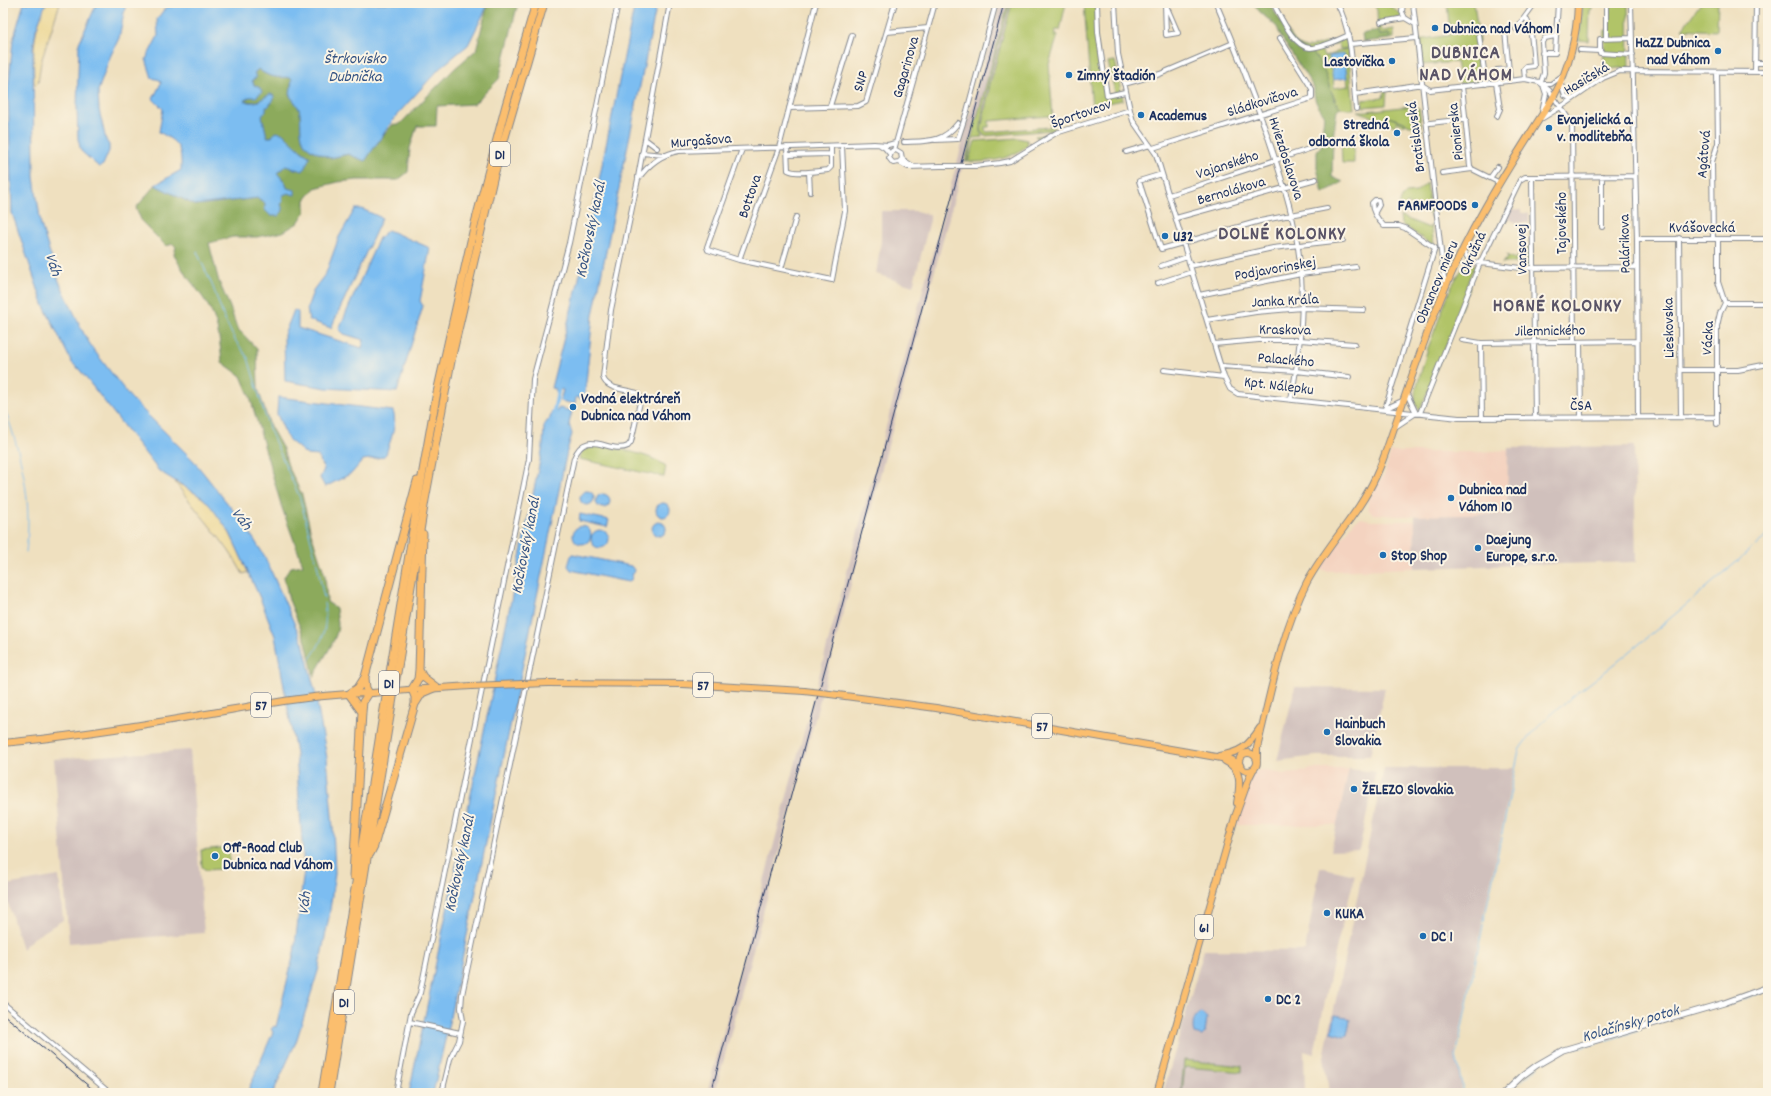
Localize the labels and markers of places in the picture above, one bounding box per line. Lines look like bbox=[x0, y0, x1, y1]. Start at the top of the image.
place label: Dubnica nad Váhom 1 bbox=[1443, 19, 1560, 41]
marker: Dubnica nad Váhom 1 bbox=[1430, 23, 1440, 33]
place label: HaZZ Dubnica nad Váhom bbox=[1635, 33, 1711, 72]
marker: HaZZ Dubnica nad Váhom bbox=[1713, 46, 1723, 56]
place label: Lastovička bbox=[1324, 52, 1385, 74]
marker: Lastovička bbox=[1387, 56, 1397, 66]
place label: Zimný štadión bbox=[1077, 66, 1156, 88]
marker: Zimný štadión bbox=[1064, 70, 1074, 80]
place label: Academus bbox=[1149, 106, 1207, 128]
marker: Academus bbox=[1136, 110, 1146, 120]
place label: Evanjelická a. v. modlitebňa bbox=[1557, 110, 1634, 149]
place label: Stredná odborná škola bbox=[1309, 115, 1390, 154]
marker: Evanjelická a. v. modlitebňa bbox=[1544, 123, 1554, 133]
marker: Stredná odborná škola bbox=[1392, 128, 1402, 138]
place label: FARMFOODS bbox=[1398, 196, 1467, 218]
marker: FARMFOODS bbox=[1470, 200, 1480, 210]
place label: U32 bbox=[1173, 227, 1193, 249]
marker: U32 bbox=[1160, 231, 1170, 241]
place label: Vodná elektráreň Dubnica nad Váhom bbox=[581, 389, 691, 428]
marker: Vodná elektráreň Dubnica nad Váhom bbox=[568, 402, 578, 412]
place label: Dubnica nad Váhom 10 bbox=[1459, 480, 1527, 519]
marker: Dubnica nad Váhom 10 bbox=[1446, 493, 1456, 503]
place label: Daejung Europe, s.r.o. bbox=[1486, 530, 1558, 569]
marker: Daejung Europe, s.r.o. bbox=[1473, 543, 1483, 553]
place label: Stop Shop bbox=[1391, 546, 1447, 568]
marker: Stop Shop bbox=[1378, 550, 1388, 560]
place label: Hainbuch Slovakia bbox=[1335, 714, 1385, 753]
marker: Hainbuch Slovakia bbox=[1322, 727, 1332, 737]
place label: ŽELEZO Slovakia bbox=[1362, 780, 1454, 802]
marker: ŽELEZO Slovakia bbox=[1349, 784, 1359, 794]
place label: Off-Road Club Dubnica nad Váhom bbox=[223, 838, 333, 877]
marker: Off-Road Club Dubnica nad Váhom bbox=[210, 851, 220, 861]
place label: KUKA bbox=[1335, 904, 1364, 926]
marker: KUKA bbox=[1322, 908, 1332, 918]
place label: DC 1 bbox=[1431, 927, 1453, 949]
marker: DC 1 bbox=[1418, 931, 1428, 941]
place label: DC 2 bbox=[1276, 990, 1301, 1012]
marker: DC 2 bbox=[1263, 994, 1273, 1004]

